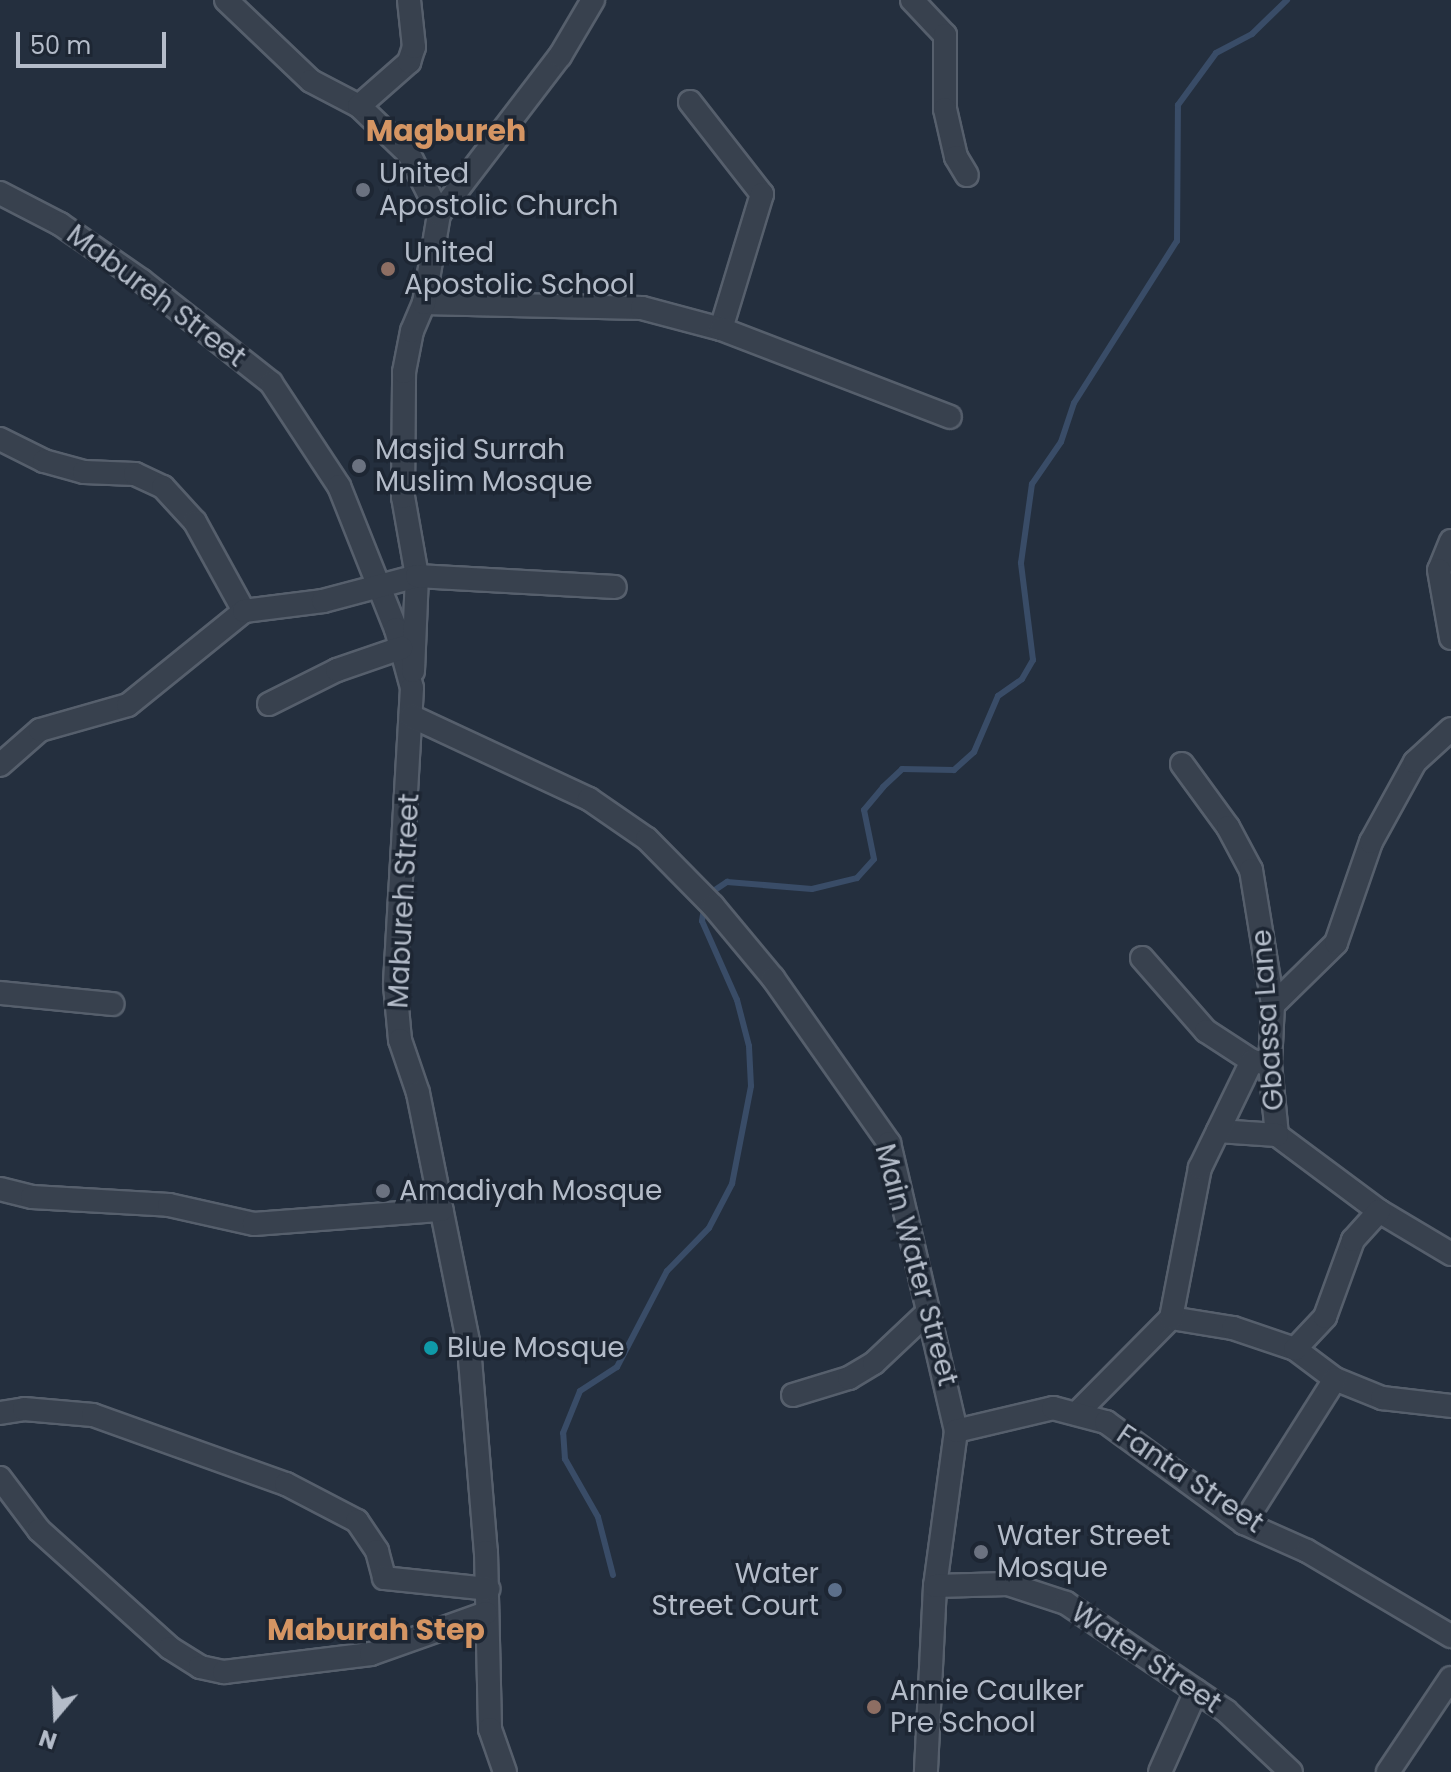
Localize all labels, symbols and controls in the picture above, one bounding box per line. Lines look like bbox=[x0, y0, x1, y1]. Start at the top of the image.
scale bar bbox=[20, 16, 170, 66]
text: 50 m bbox=[30, 29, 91, 62]
district label: Magbureh bbox=[366, 113, 526, 149]
place label: United Apostolic Church bbox=[379, 157, 619, 223]
marker: United Apostolic Church bbox=[354, 181, 372, 199]
street label: Mabureh Street bbox=[60, 218, 252, 374]
place label: United Apostolic School bbox=[404, 236, 635, 302]
marker: United Apostolic School bbox=[379, 260, 397, 278]
place label: Masjid Surrah Muslim Mosque bbox=[375, 433, 593, 499]
marker: Masjid Surrah Muslim Mosque bbox=[350, 457, 368, 475]
street label: Mabureh Street bbox=[382, 793, 426, 1009]
street label: Gbassa Lane bbox=[1245, 928, 1291, 1112]
street label: Main Water Street bbox=[868, 1140, 964, 1390]
place label: Amadiyah Mosque bbox=[399, 1174, 662, 1208]
marker: Amadiyah Mosque bbox=[374, 1182, 392, 1200]
place label: Blue Mosque bbox=[447, 1331, 625, 1365]
marker: Blue Mosque bbox=[422, 1339, 440, 1357]
street label: Fanta Street bbox=[1110, 1418, 1270, 1540]
place label: Water Street Mosque bbox=[997, 1519, 1171, 1585]
marker: Water Street Mosque bbox=[972, 1543, 990, 1561]
place label: Water Street Court bbox=[651, 1557, 819, 1623]
marker: Water Street Court bbox=[826, 1581, 844, 1599]
street label: Water Street bbox=[1065, 1596, 1227, 1720]
district label: Maburah Step bbox=[267, 1612, 485, 1648]
place label: Annie Caulker Pre School bbox=[890, 1674, 1084, 1740]
north arrow bbox=[16, 1676, 96, 1756]
marker: Annie Caulker Pre School bbox=[865, 1698, 883, 1716]
text: N bbox=[35, 1722, 61, 1757]

